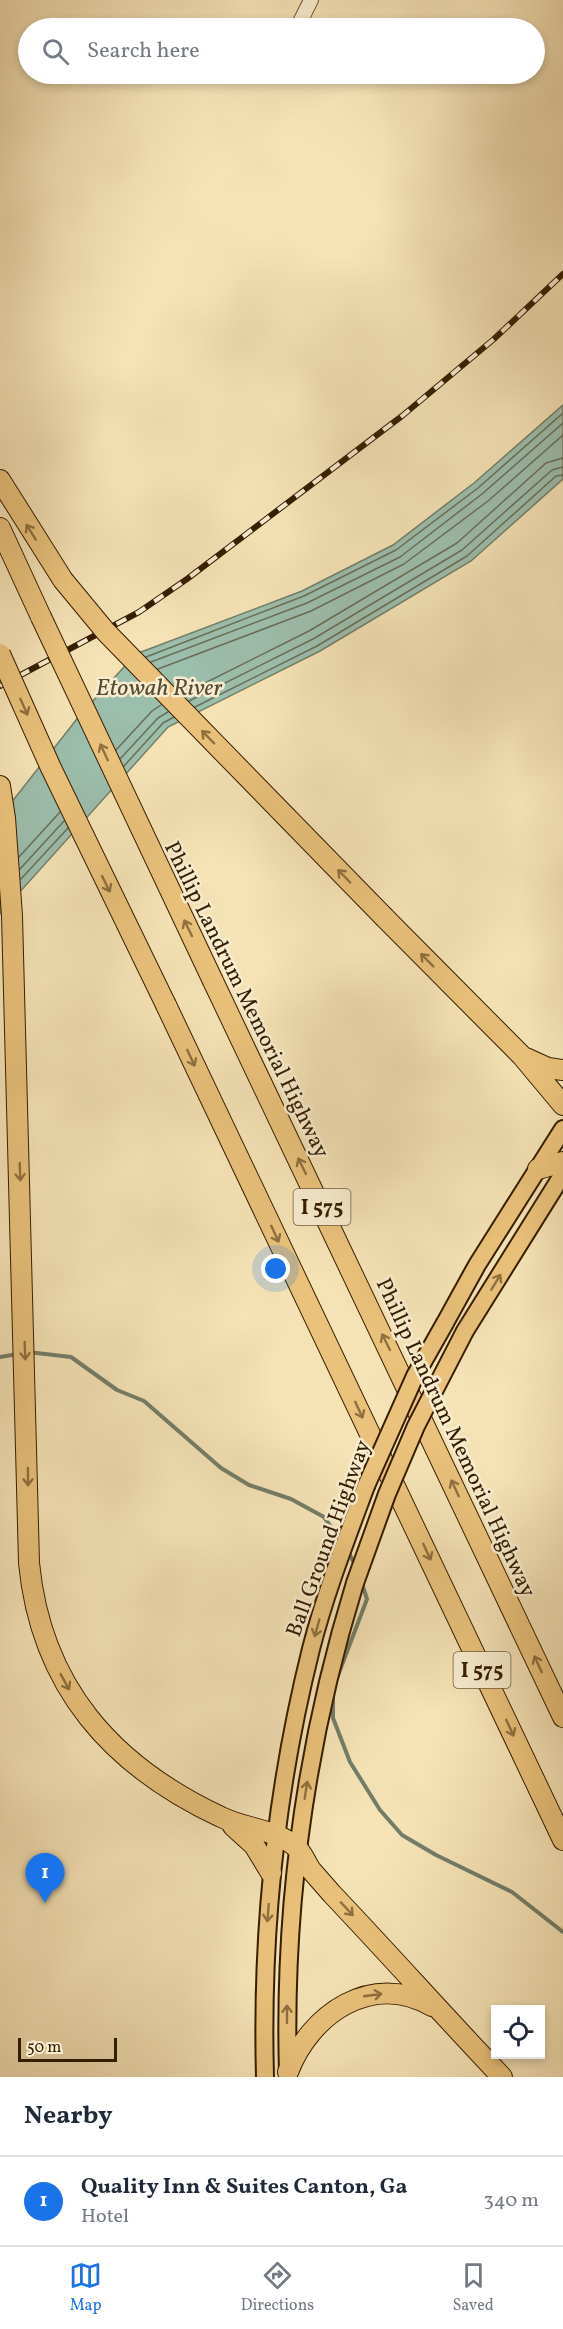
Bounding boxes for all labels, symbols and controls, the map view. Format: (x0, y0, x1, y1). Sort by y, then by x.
search box (18, 18, 545, 84)
icon: search (39, 35, 72, 68)
text: Search here (87, 36, 200, 67)
one-way arrow (24, 524, 36, 541)
water label: Etowah River (96, 672, 223, 706)
one-way arrow (19, 698, 30, 716)
one-way arrow (201, 729, 215, 744)
one-way arrow (97, 744, 109, 762)
street label: Phillip Landrum Memorial Highway (155, 836, 336, 1164)
one-way arrow (337, 869, 351, 884)
one-way arrow (101, 875, 113, 893)
one-way arrow (182, 920, 193, 938)
one-way arrow (419, 952, 434, 967)
one-way arrow (186, 1048, 198, 1066)
one-way arrow (296, 1158, 308, 1176)
one-way arrow (14, 1162, 26, 1182)
road number: I 575 (294, 1189, 350, 1225)
one-way arrow (270, 1224, 282, 1242)
your location (261, 1254, 290, 1283)
street label: Phillip Landrum Memorial Highway (367, 1273, 543, 1603)
one-way arrow (489, 1273, 502, 1290)
one-way arrow (380, 1333, 392, 1351)
one-way arrow (19, 1341, 30, 1361)
one-way arrow (354, 1400, 366, 1418)
street label: Ball Ground Highway (279, 1436, 379, 1642)
one-way arrow (22, 1466, 33, 1486)
one-way arrow (449, 1479, 461, 1497)
one-way arrow (421, 1543, 433, 1561)
one-way arrow (311, 1619, 322, 1638)
road number: I 575 (454, 1652, 510, 1688)
one-way arrow (531, 1656, 543, 1674)
one-way arrow (59, 1673, 71, 1690)
one-way arrow (505, 1719, 517, 1737)
one-way arrow (301, 1781, 312, 1801)
pin: 1 (26, 1854, 64, 1903)
one-way arrow (340, 1902, 354, 1917)
one-way arrow (262, 1903, 273, 1923)
one-way arrow (363, 1989, 382, 2000)
one-way arrow (281, 2004, 293, 2024)
map controls (491, 2005, 545, 2059)
button: locate (491, 2005, 545, 2059)
scale bar (18, 2035, 117, 2062)
text: 50 m (27, 2037, 61, 2059)
text: Nearby (24, 2098, 113, 2134)
text: Quality Inn & Suites Canton, Ga (81, 2172, 408, 2203)
text: 1 (39, 2187, 48, 2215)
text: 340 m (483, 2187, 539, 2215)
text: Hotel (81, 2203, 129, 2231)
tab: Map (69, 2259, 102, 2317)
tab: Directions (241, 2259, 314, 2317)
tab: Saved (453, 2259, 494, 2317)

